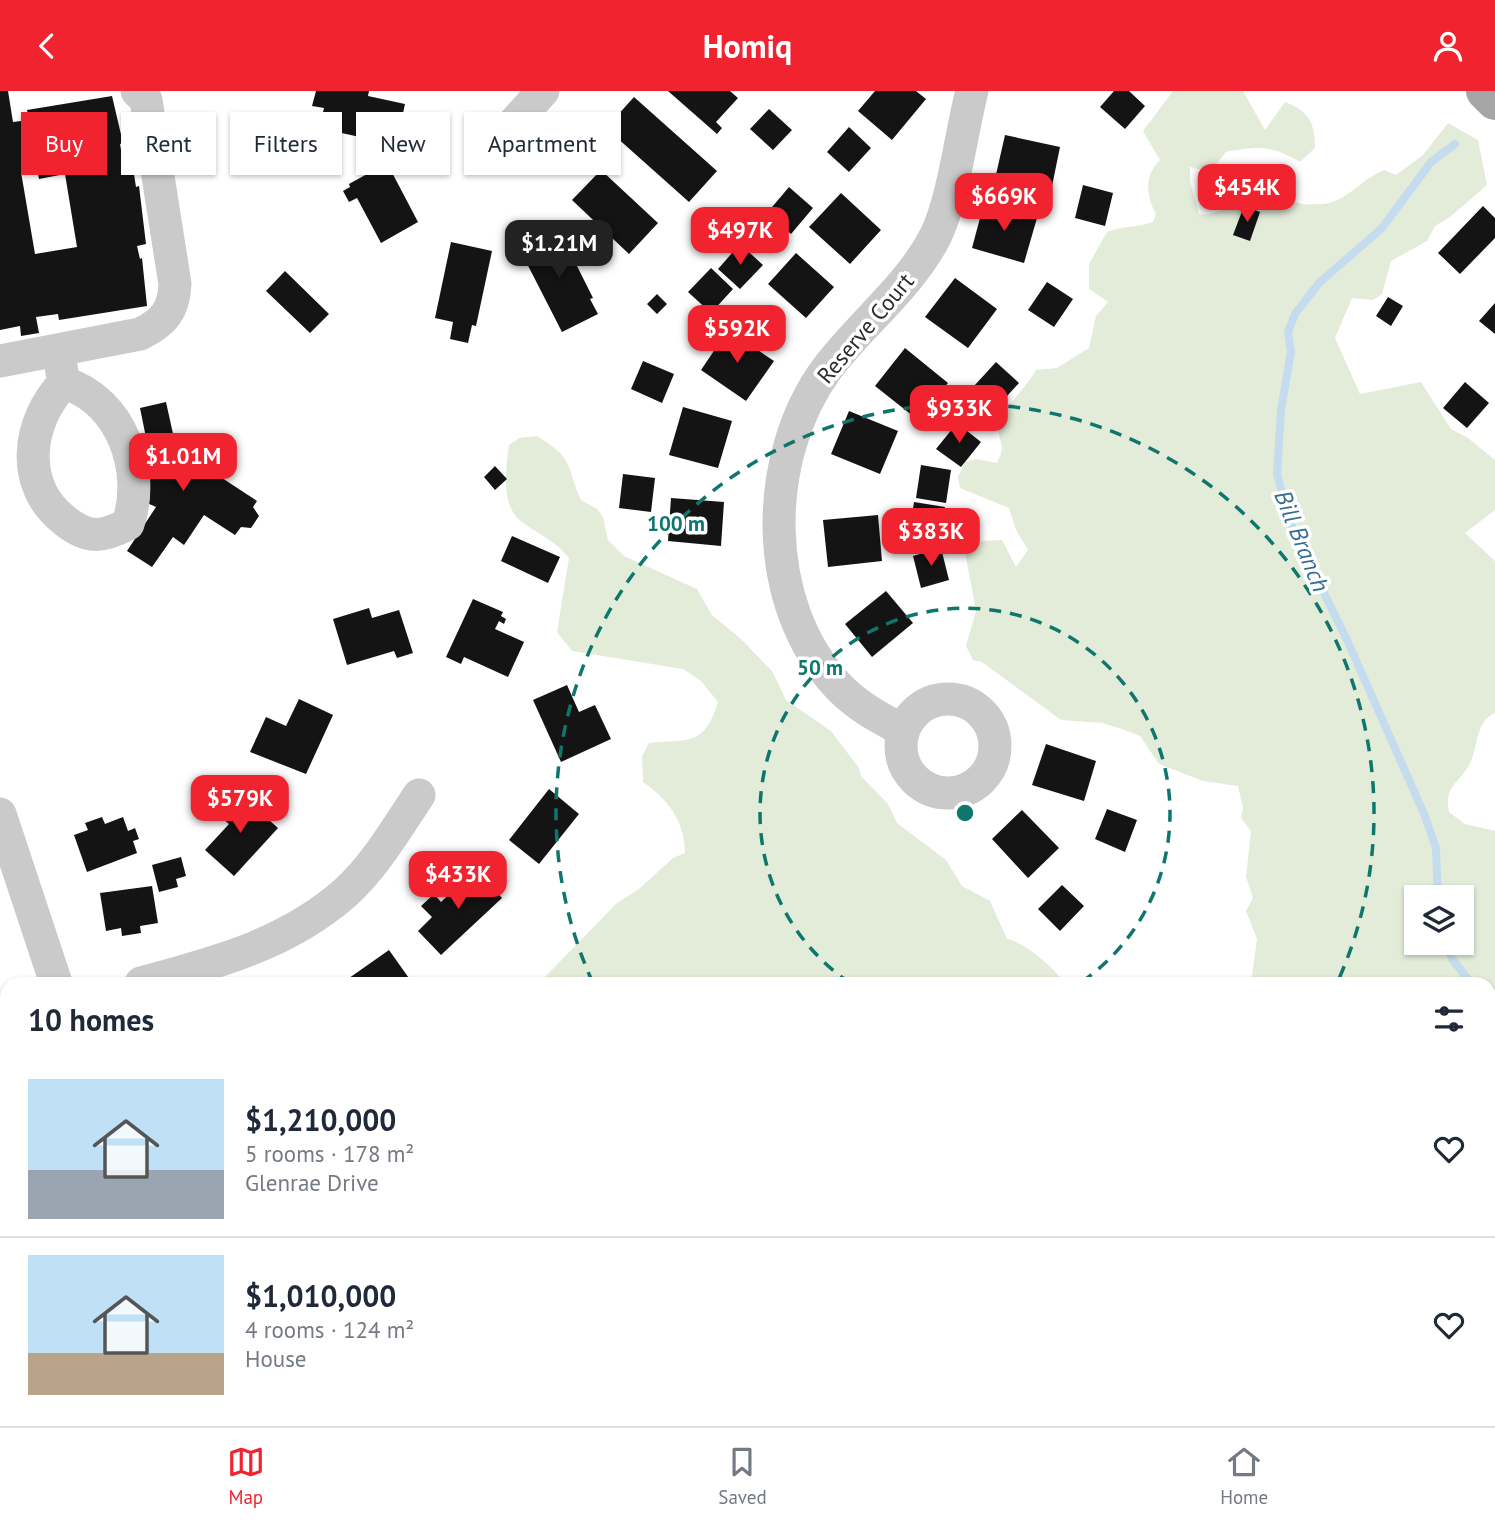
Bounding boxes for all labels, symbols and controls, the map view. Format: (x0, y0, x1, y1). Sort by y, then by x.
text: Homiq (703, 25, 792, 67)
icon: back (28, 27, 66, 65)
icon: person (1429, 27, 1467, 65)
chip: Buy (21, 112, 107, 175)
chip: Rent (121, 112, 216, 175)
chip: Filters (230, 112, 342, 175)
chip: New (356, 112, 450, 175)
chip: Apartment (464, 112, 621, 175)
pin: $454K (1198, 165, 1296, 224)
text: $454K (1214, 172, 1280, 201)
pin: $669K (955, 173, 1053, 233)
text: $669K (971, 181, 1037, 210)
pin: $497K (691, 207, 789, 267)
text: $497K (707, 215, 773, 244)
pin: $1.21M (502, 221, 616, 280)
text: $1.21M (521, 228, 597, 257)
street label: Reserve Court (810, 267, 920, 389)
pin: $592K (688, 306, 786, 365)
text: $592K (704, 313, 770, 342)
pin: $933K (910, 385, 1008, 445)
text: $933K (926, 393, 992, 422)
pin: $1.01M (126, 433, 240, 493)
text: $1.01M (145, 441, 221, 470)
water label: Bill Branch (1268, 486, 1336, 596)
pin: $383K (882, 509, 980, 568)
text: 100 m (647, 510, 705, 537)
text: $383K (898, 516, 964, 545)
text: 50 m (797, 654, 843, 681)
pin: $579K (191, 775, 289, 835)
text: $579K (207, 783, 273, 812)
centre of rings (953, 801, 977, 825)
pin: $433K (409, 851, 507, 911)
text: $433K (425, 859, 491, 888)
map controls (1404, 885, 1474, 955)
button: layers (1404, 885, 1474, 955)
text: 10 homes (28, 1000, 154, 1039)
icon: filters (1430, 1000, 1468, 1038)
text: $1,210,000 (245, 1100, 396, 1139)
icon: home (84, 1107, 168, 1191)
icon: heart (1430, 1130, 1468, 1168)
text: 5 rooms · 178 m² (245, 1139, 414, 1168)
text: Glenrae Drive (245, 1168, 379, 1197)
text: $1,010,000 (245, 1276, 396, 1315)
icon: home (84, 1283, 168, 1367)
icon: heart (1430, 1306, 1468, 1344)
text: 4 rooms · 124 m² (245, 1315, 414, 1344)
text: House (245, 1344, 307, 1373)
tab: Map (227, 1443, 265, 1509)
tab: Saved (718, 1443, 767, 1509)
tab: Home (1220, 1443, 1268, 1509)

